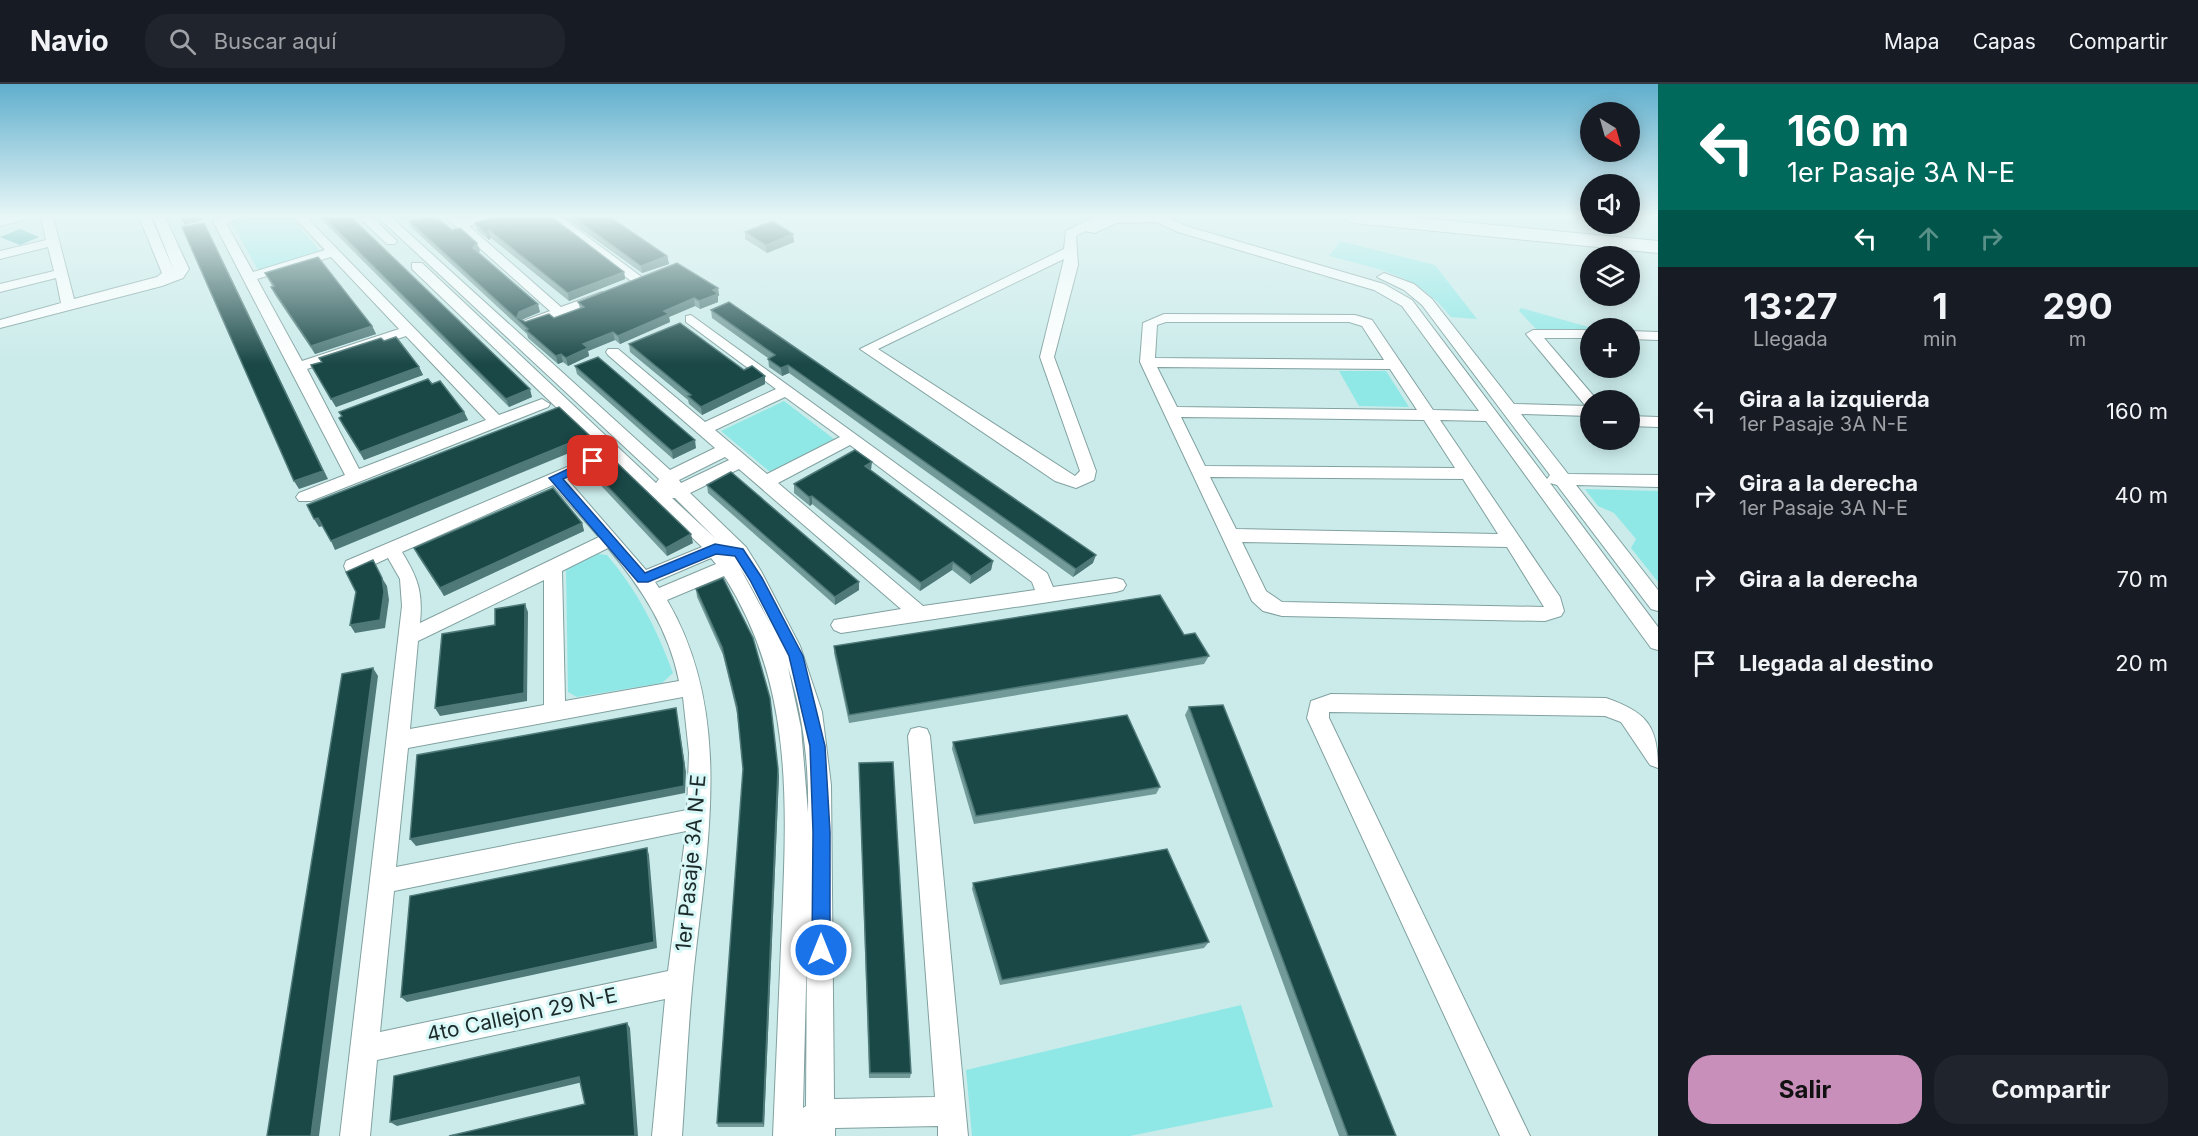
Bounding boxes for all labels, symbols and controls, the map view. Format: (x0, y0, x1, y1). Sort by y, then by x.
search box (145, 14, 565, 68)
text: Navio (30, 24, 109, 58)
icon: search (166, 25, 199, 58)
text: Buscar aquí (214, 28, 336, 54)
text: Mapa (1884, 29, 1940, 54)
text: Capas (1973, 29, 2036, 54)
text: Compartir (2069, 29, 2168, 54)
north arrow (1580, 102, 1640, 162)
map controls (1580, 102, 1640, 450)
text: 160 m (1787, 105, 1909, 156)
icon: left (1688, 108, 1766, 186)
text: 1er Pasaje 3A N-E (1787, 156, 2015, 189)
button: sound (1580, 174, 1640, 234)
icon: left (1849, 222, 1882, 255)
icon: ahead (1912, 222, 1945, 255)
icon: right (1975, 222, 2008, 255)
button: layers (1580, 246, 1640, 306)
text: 13:27 (1743, 284, 1838, 328)
text: 1 (1932, 284, 1948, 328)
text: 290 (2042, 284, 2113, 328)
button: + (1580, 318, 1640, 378)
text: Llegada (1753, 327, 1828, 351)
text: min (1923, 327, 1957, 351)
text: m (2069, 327, 2086, 351)
text: Gira a la izquierda (1739, 386, 1930, 412)
button: − (1580, 390, 1640, 450)
icon: left (1688, 395, 1721, 428)
text: 160 m (2106, 398, 2168, 424)
text: 1er Pasaje 3A N-E (1739, 412, 1908, 436)
pin (567, 435, 618, 486)
icon: arrive (576, 444, 609, 477)
text: Gira a la derecha (1739, 470, 1918, 496)
icon: right (1688, 479, 1721, 512)
text: 40 m (2114, 482, 2168, 508)
text: 1er Pasaje 3A N-E (1739, 496, 1908, 520)
icon: right (1688, 563, 1721, 596)
text: Gira a la derecha (1739, 566, 1918, 592)
text: 70 m (2117, 566, 2168, 592)
icon: arrive (1688, 647, 1721, 680)
text: Llegada al destino (1739, 650, 1933, 676)
text: 20 m (2115, 650, 2168, 676)
street label: 1er Pasaje 3A N-E (670, 774, 711, 952)
position arrow (789, 918, 853, 982)
street label: 4to Callejon 29 N-E (424, 982, 619, 1047)
button: Salir (1688, 1055, 1922, 1124)
button: Compartir (1934, 1055, 2168, 1124)

